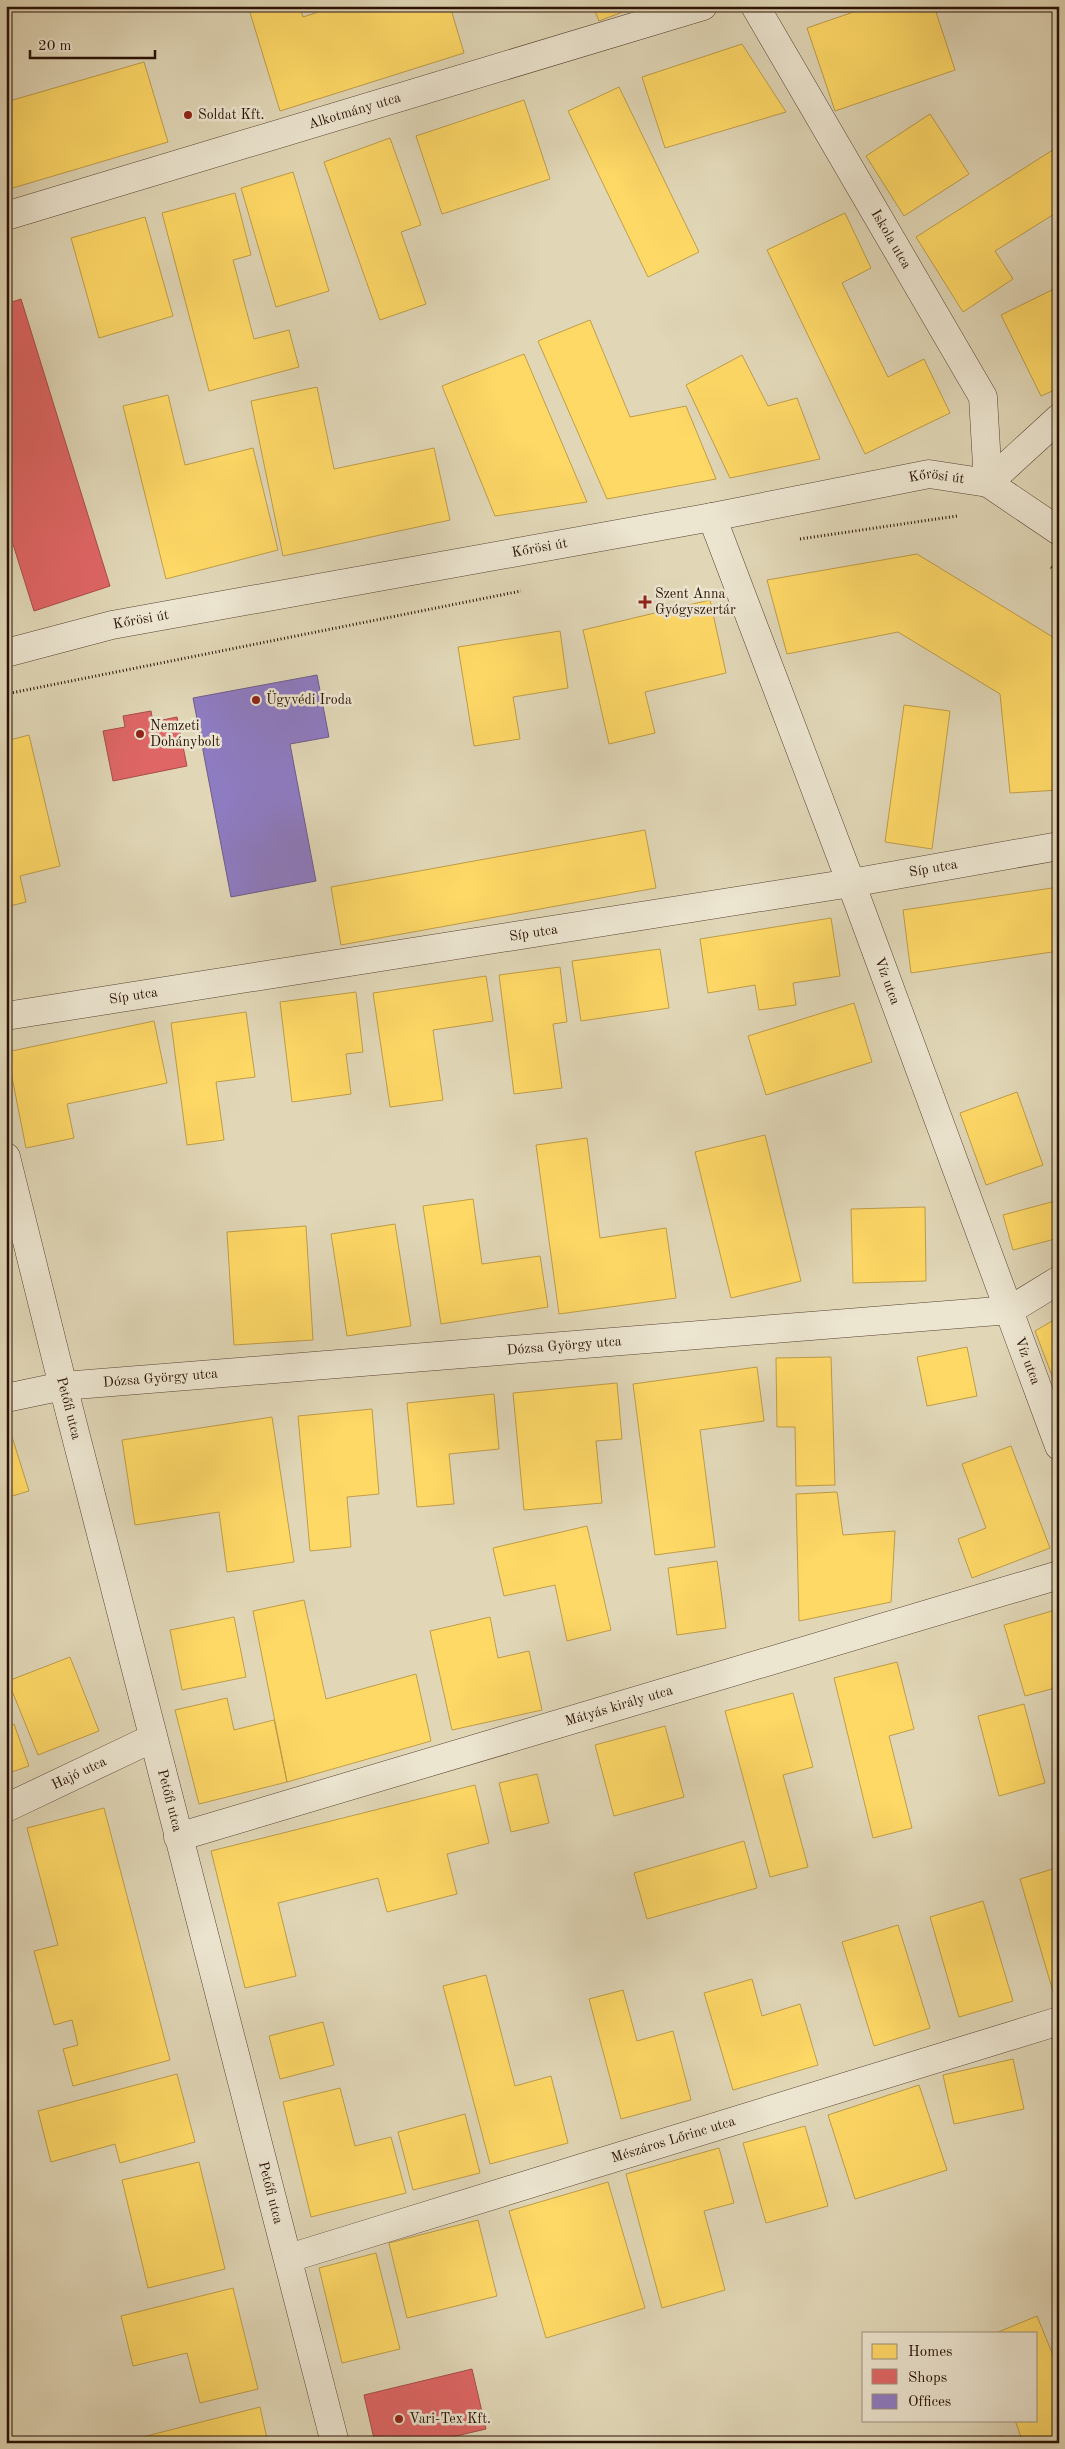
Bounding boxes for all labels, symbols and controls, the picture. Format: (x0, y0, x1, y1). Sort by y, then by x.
scale bar (30, 28, 155, 60)
text: 20 m (38, 39, 72, 54)
street label: Alkotmány utca (307, 90, 403, 132)
place label: Soldat Kft. (198, 108, 264, 122)
marker: Soldat Kft. (182, 109, 194, 121)
street label: Iskola utca (868, 207, 914, 271)
street label: Kőrösi út (907, 467, 965, 486)
street label: Kőrösi út (510, 536, 569, 560)
place label: Szent Anna Gyógyszertár (655, 587, 736, 617)
marker: Szent Anna Gyógyszertár (639, 596, 651, 608)
street label: Kőrösi út (112, 608, 170, 632)
place label: Ügyvédi Iroda (266, 690, 352, 707)
marker: Ügyvédi Iroda (250, 694, 262, 706)
place label: Nemzeti Dohánybolt (150, 719, 220, 749)
marker: Nemzeti Dohánybolt (134, 728, 146, 740)
street label: Síp utca (908, 857, 959, 880)
street label: Síp utca (508, 922, 559, 944)
street label: Víz utca (872, 955, 902, 1007)
street label: Síp utca (108, 985, 159, 1007)
street label: Dózsa György utca (506, 1334, 622, 1357)
street label: Víz utca (1012, 1335, 1043, 1387)
street label: Dózsa György utca (102, 1367, 219, 1390)
street label: Petőfi utca (54, 1376, 83, 1441)
street label: Mátyás király utca (563, 1683, 675, 1729)
street label: Hajó utca (50, 1754, 109, 1792)
street label: Petőfi utca (155, 1768, 184, 1833)
street label: Mészáros Lőrinc utca (610, 2114, 737, 2165)
street label: Petőfi utca (256, 2160, 285, 2225)
legend (862, 2332, 1038, 2422)
text: Homes (908, 2345, 953, 2360)
text: Shops (908, 2371, 947, 2386)
text: Offices (908, 2395, 951, 2410)
place label: Vari-Tex Kft. (409, 2412, 491, 2426)
marker: Vari-Tex Kft. (393, 2413, 405, 2425)

